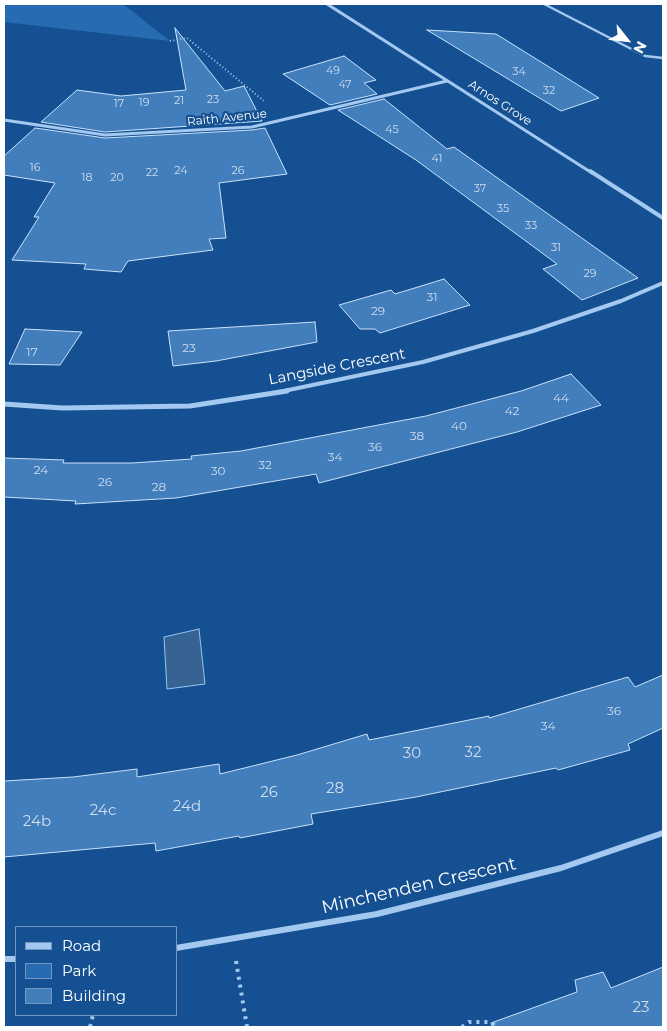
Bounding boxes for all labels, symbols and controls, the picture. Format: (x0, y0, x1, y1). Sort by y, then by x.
north arrow (602, 15, 652, 65)
text: N (630, 38, 651, 57)
house number: 49 (326, 64, 340, 78)
house number: 34 (512, 65, 526, 79)
street label: Arnos Grove (466, 77, 534, 129)
house number: 47 (338, 78, 352, 92)
house number: 32 (543, 84, 555, 98)
house number: 23 (207, 93, 219, 107)
house number: 21 (174, 94, 184, 108)
house number: 19 (139, 96, 149, 110)
house number: 17 (114, 97, 124, 111)
street label: Raith Avenue (186, 107, 268, 129)
house number: 45 (385, 123, 399, 137)
house number: 41 (432, 152, 442, 166)
house number: 16 (30, 161, 40, 175)
house number: 24 (174, 164, 188, 178)
house number: 26 (232, 164, 244, 178)
house number: 22 (146, 166, 158, 180)
house number: 18 (82, 171, 92, 185)
house number: 20 (110, 171, 124, 185)
house number: 37 (474, 182, 486, 196)
house number: 35 (497, 202, 509, 216)
house number: 33 (525, 219, 537, 233)
house number: 31 (551, 241, 561, 255)
house number: 29 (584, 267, 596, 281)
house number: 31 (426, 290, 438, 304)
house number: 29 (371, 304, 385, 318)
house number: 23 (182, 341, 196, 355)
house number: 17 (26, 345, 38, 359)
street label: Langside Crescent (267, 345, 407, 389)
house number: 44 (553, 391, 569, 405)
house number: 42 (505, 404, 519, 418)
house number: 40 (451, 419, 467, 433)
house number: 38 (410, 429, 424, 443)
house number: 36 (368, 440, 382, 454)
house number: 34 (328, 450, 342, 464)
house number: 32 (258, 458, 272, 472)
house number: 24 (34, 463, 48, 477)
house number: 30 (211, 464, 225, 478)
house number: 26 (98, 475, 112, 489)
house number: 28 (152, 480, 166, 494)
house number: 36 (607, 704, 621, 718)
house number: 34 (541, 719, 555, 733)
house number: 32 (465, 744, 481, 762)
house number: 30 (403, 745, 421, 763)
house number: 28 (326, 780, 344, 798)
house number: 26 (260, 784, 278, 802)
house number: 24d (173, 798, 201, 816)
house number: 24c (90, 802, 116, 820)
house number: 24b (23, 813, 51, 831)
street label: Minchenden Crescent (320, 853, 518, 919)
legend (15, 926, 178, 1016)
text: Road (62, 936, 101, 955)
text: Park (62, 961, 96, 980)
text: Building (62, 986, 126, 1005)
house number: 23 (633, 999, 649, 1017)

